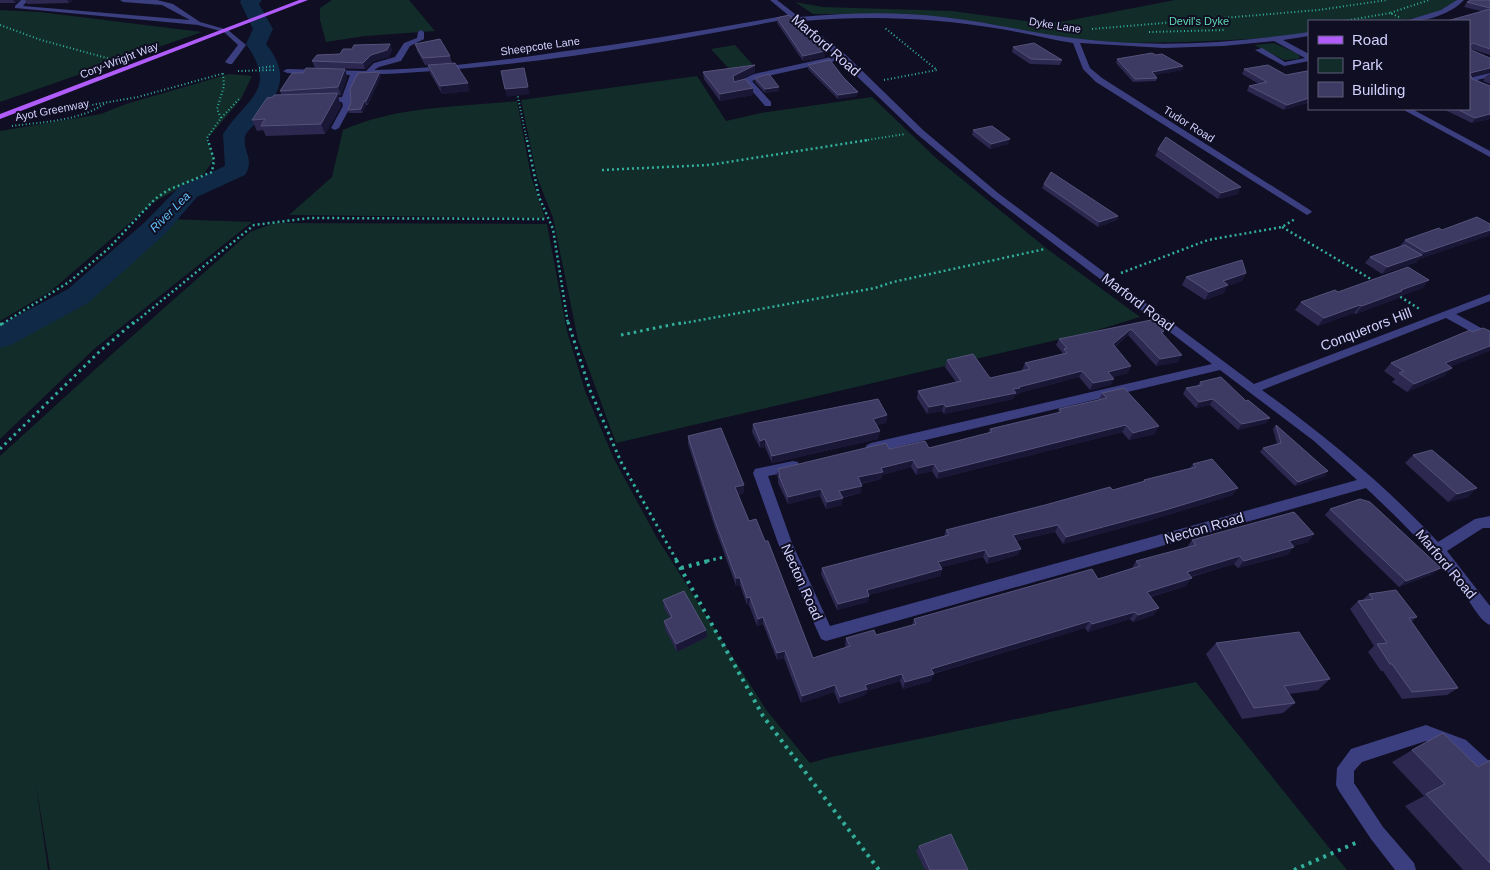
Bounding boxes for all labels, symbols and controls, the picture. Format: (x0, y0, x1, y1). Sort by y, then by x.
street label: Marford Road (788, 11, 864, 79)
street label: Dyke Lane (1028, 15, 1082, 35)
park label: Devil's Dyke (1169, 15, 1229, 27)
legend (1308, 20, 1470, 110)
text: Road (1352, 31, 1388, 48)
street label: Sheepcote Lane (499, 34, 581, 58)
street label: Cory-Wright Way (78, 39, 160, 80)
text: Park (1352, 56, 1383, 73)
text: Building (1352, 81, 1405, 98)
street label: Ayot Greenway (14, 97, 90, 123)
street label: Tudor Road (1161, 104, 1217, 144)
water label: River Lea (147, 189, 193, 235)
street label: Marford Road (1099, 270, 1177, 334)
street label: Conquerors Hill (1318, 304, 1414, 354)
street label: Necton Road (1163, 509, 1245, 547)
street label: Marford Road (1412, 526, 1480, 602)
street label: Necton Road (778, 541, 826, 623)

